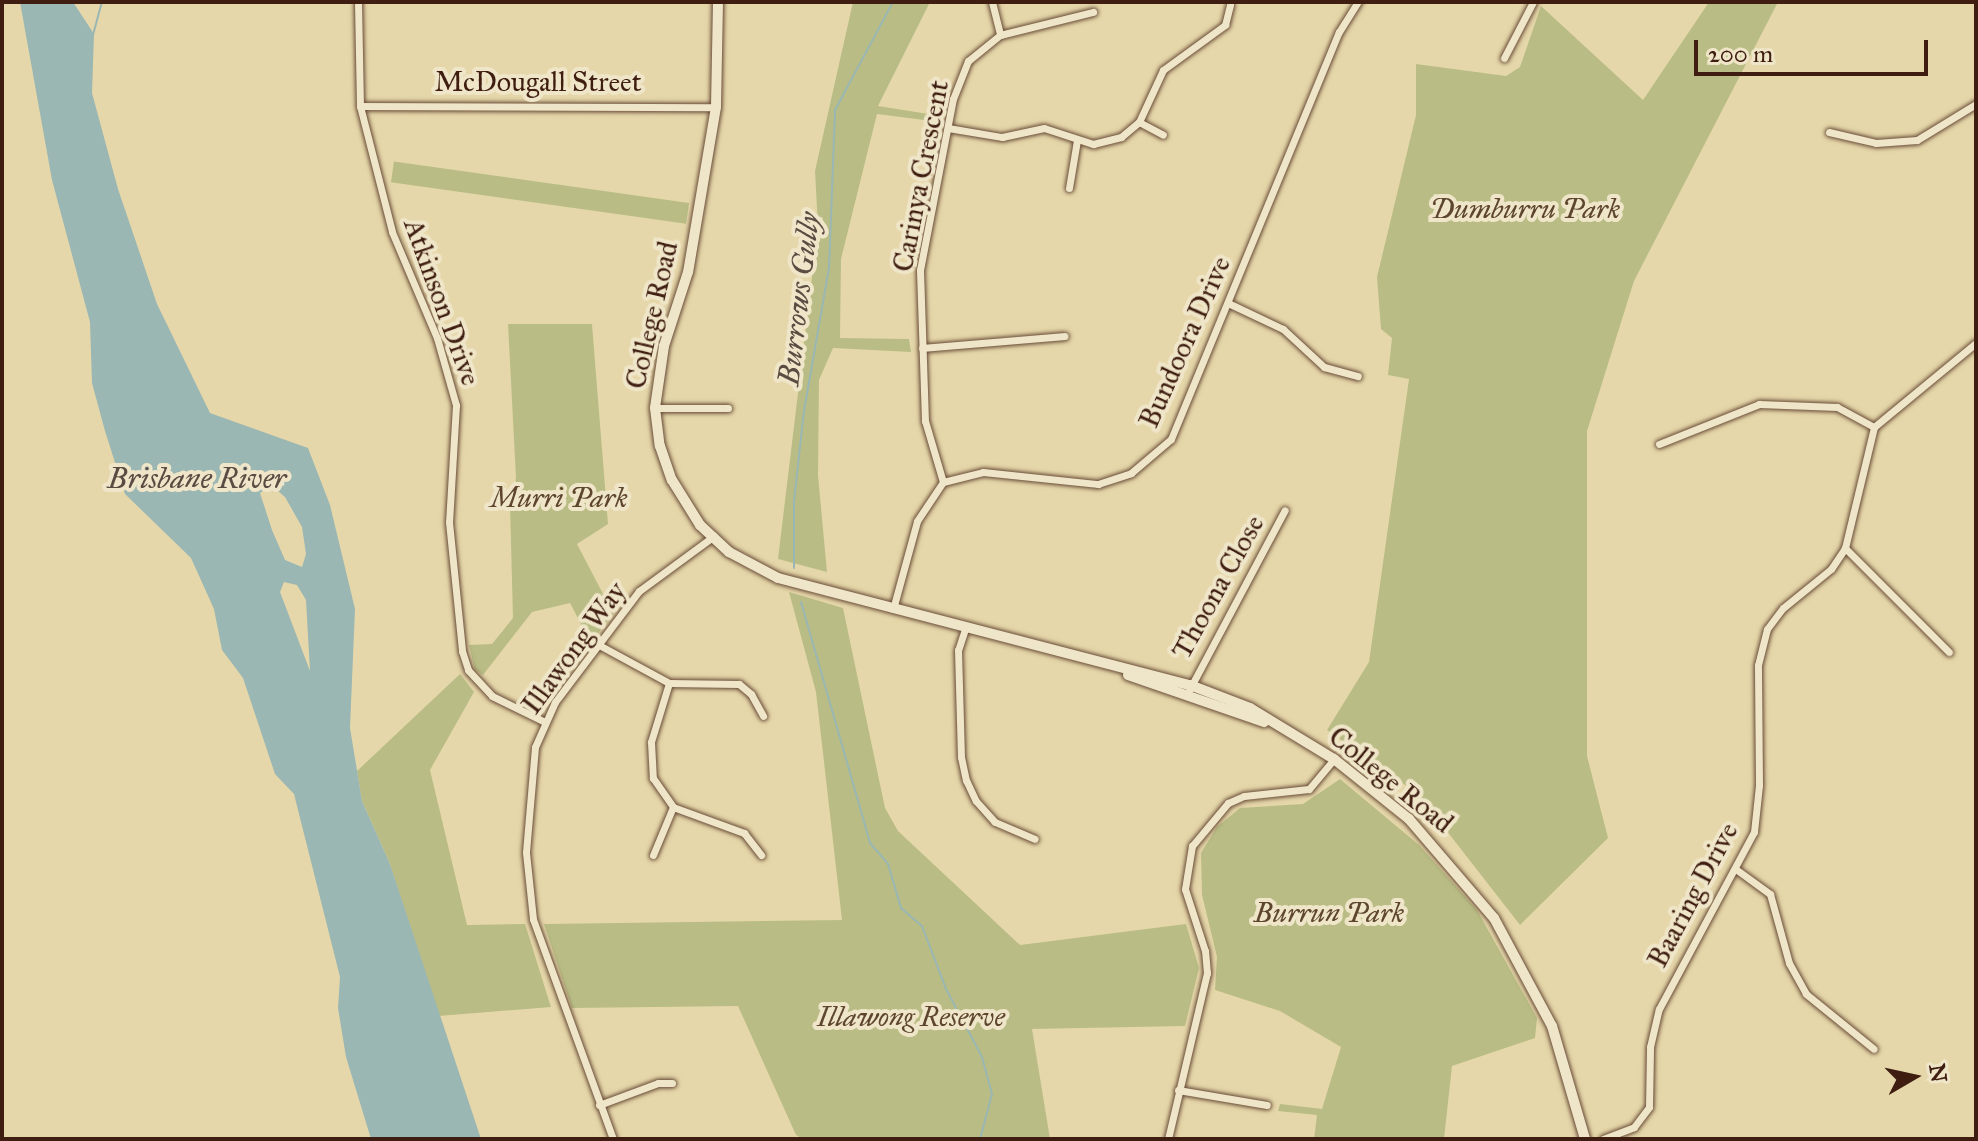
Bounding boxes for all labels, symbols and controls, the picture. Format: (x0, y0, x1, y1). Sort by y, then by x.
scale bar (1698, 24, 1932, 74)
text: 200 m (1708, 39, 1773, 69)
street label: McDougall Street (434, 65, 642, 99)
street label: Carinya Crescent (886, 77, 956, 275)
park label: Dumburru Park (1430, 192, 1620, 226)
water label: Burrows Gully (771, 210, 827, 388)
street label: Atkinson Drive (396, 214, 488, 390)
street label: College Road (619, 238, 685, 392)
street label: Bundoora Drive (1132, 251, 1238, 433)
water label: Brisbane River (108, 460, 286, 496)
park label: Murri Park (490, 481, 628, 515)
street label: Thoona Close (1165, 509, 1271, 665)
street label: Illawong Way (515, 575, 633, 721)
street label: College Road (1322, 720, 1460, 840)
street label: Baaring Drive (1641, 817, 1745, 973)
park label: Burrun Park (1254, 896, 1404, 930)
park label: Illawong Reserve (817, 1000, 1005, 1034)
north arrow (1874, 1037, 1954, 1117)
text: N (1923, 1062, 1953, 1084)

